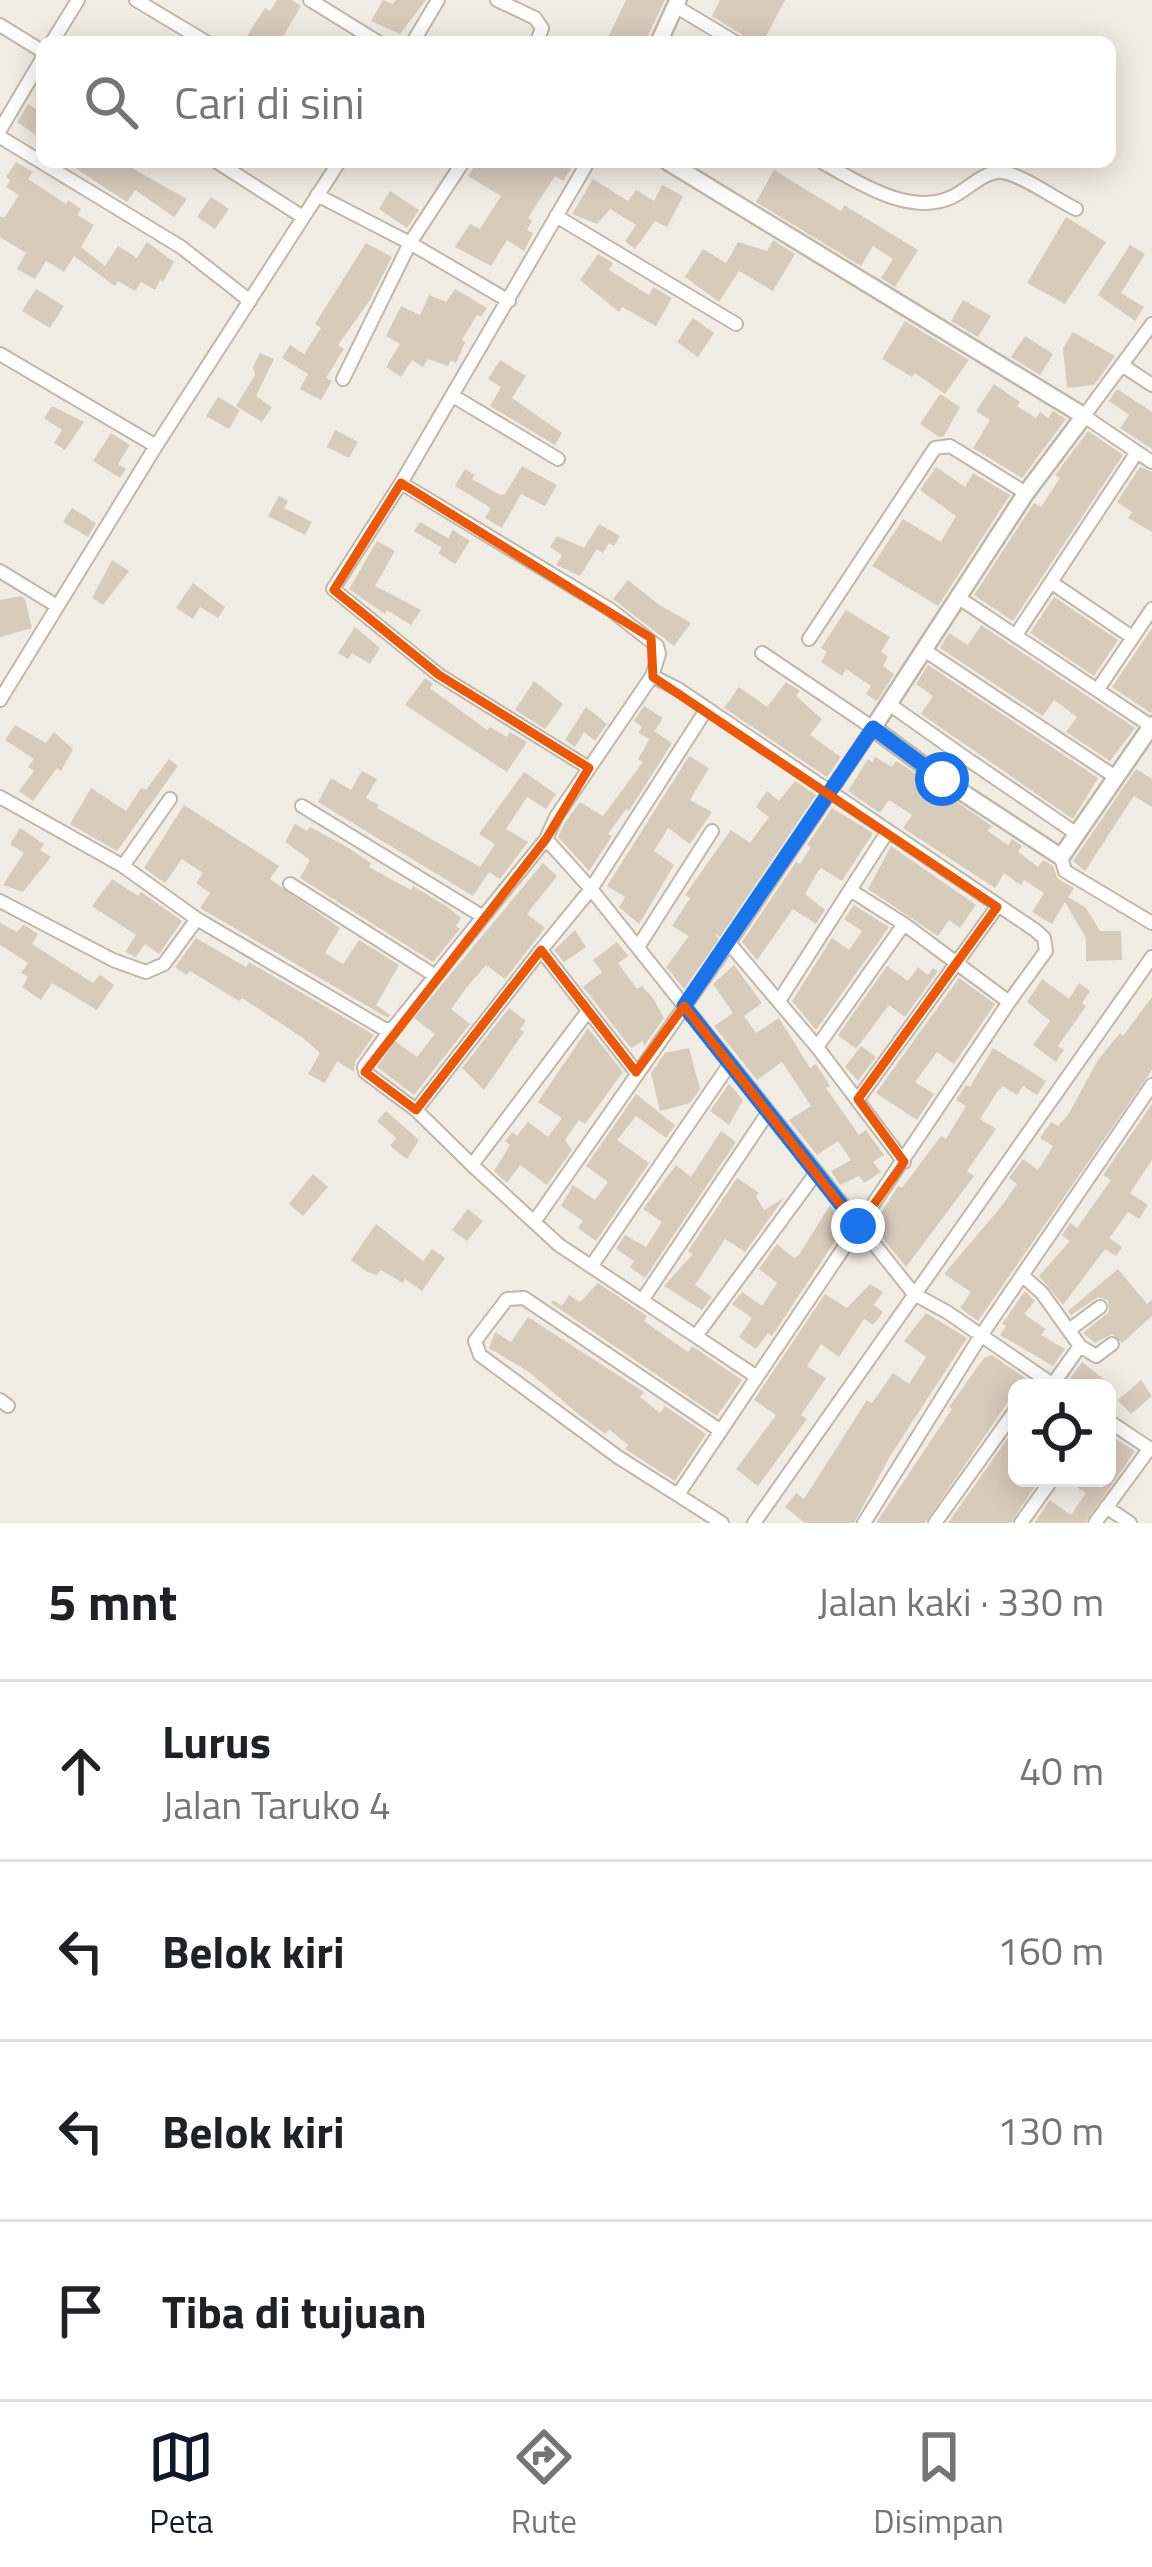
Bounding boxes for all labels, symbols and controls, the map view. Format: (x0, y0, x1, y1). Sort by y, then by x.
search box (36, 36, 1116, 168)
text: Cari di sini (174, 68, 365, 136)
icon: search (78, 69, 144, 135)
route start (915, 752, 969, 806)
route end (831, 1199, 885, 1253)
map controls (1008, 1379, 1116, 1487)
button: locate (1008, 1379, 1116, 1487)
text: 5 mnt (48, 1562, 177, 1640)
text: Jalan kaki · 330 m (817, 1572, 1104, 1631)
text: Lurus (162, 1707, 271, 1775)
icon: ahead (48, 1738, 114, 1804)
text: 40 m (1019, 1741, 1104, 1800)
text: Jalan Taruko 4 (162, 1775, 391, 1834)
text: Belok kiri (162, 1917, 345, 1985)
icon: left (48, 1918, 114, 1984)
text: 160 m (997, 1921, 1104, 1980)
text: Belok kiri (162, 2097, 345, 2165)
icon: left (48, 2098, 114, 2164)
text: 130 m (997, 2101, 1104, 2160)
text: Tiba di tujuan (162, 2277, 427, 2345)
icon: arrive (48, 2278, 114, 2344)
tab: Peta (148, 2424, 214, 2546)
tab: Rute (511, 2424, 577, 2546)
tab: Disimpan (873, 2424, 1004, 2546)

